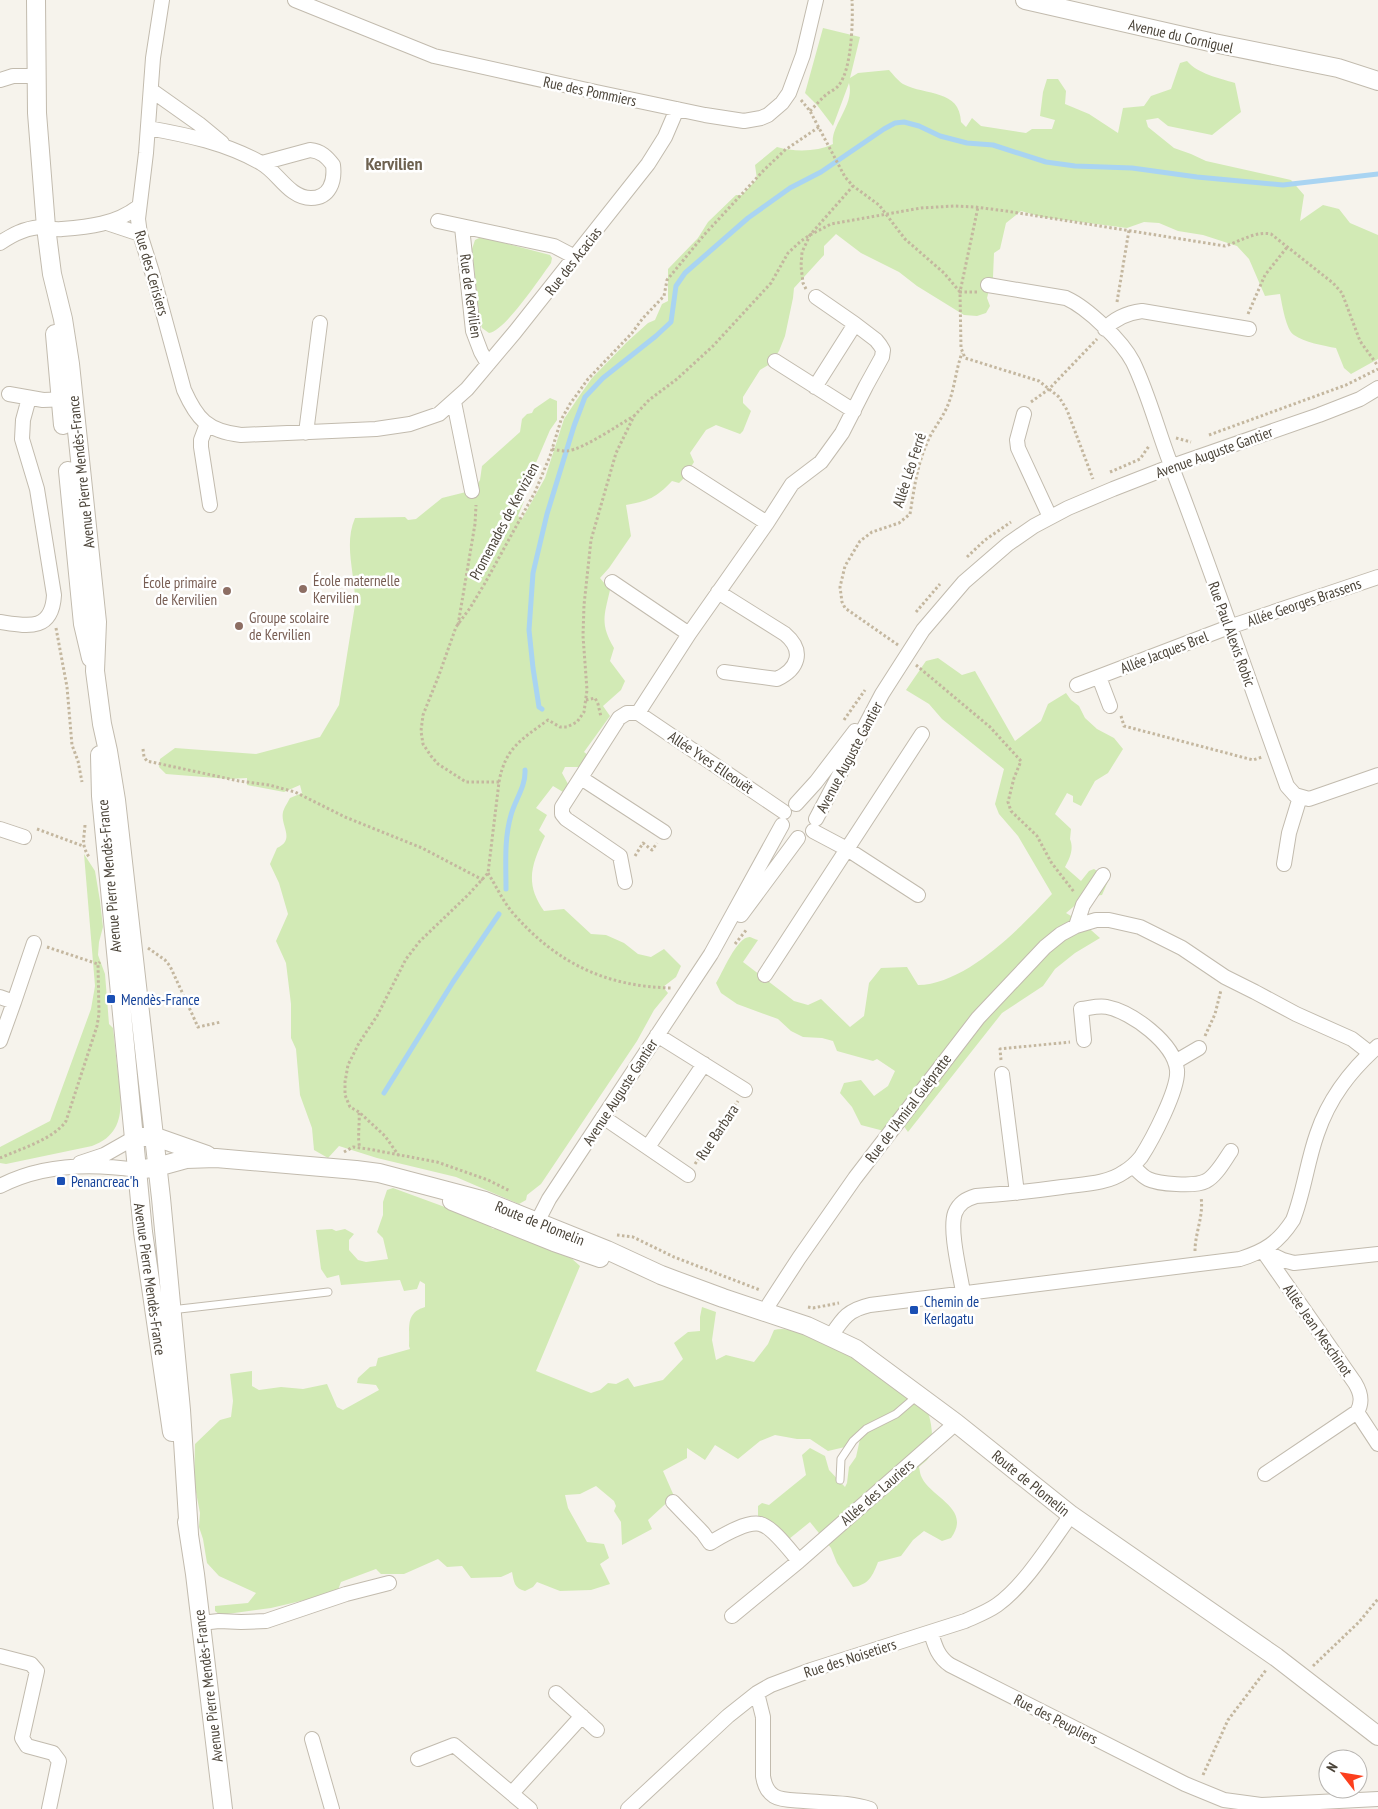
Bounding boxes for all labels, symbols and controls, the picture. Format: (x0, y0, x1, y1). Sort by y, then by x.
street label: Avenue du Corniguel (1127, 15, 1236, 57)
street label: Rue des Pommiers (542, 72, 638, 110)
district label: Kervilien (365, 152, 423, 175)
street label: Rue des Acacias (540, 223, 606, 299)
street label: Rue des Cerisiers (131, 228, 173, 318)
street label: Rue de Kervilien (456, 253, 486, 339)
street label: Avenue Pierre Mendès-France (64, 395, 98, 549)
street label: Avenue Auguste Gantier (1153, 422, 1276, 482)
street label: Allée Léo Ferré (888, 430, 930, 510)
street label: Promenades de Kervizien (465, 459, 543, 583)
place label: École maternelle Kervilien (313, 571, 400, 607)
place label: École primaire de Kervilien (143, 573, 217, 609)
street label: Allée Georges Brassens (1244, 574, 1364, 630)
street label: Rue Paul Alexis Robic (1204, 579, 1260, 690)
marker: École maternelle Kervilien (297, 583, 309, 595)
marker: École primaire de Kervilien (221, 585, 233, 597)
place label: Groupe scolaire de Kervilien (249, 608, 329, 644)
marker: Groupe scolaire de Kervilien (233, 620, 245, 632)
street label: Allée Jacques Brel (1117, 626, 1211, 677)
street label: Avenue Auguste Gantier (812, 697, 887, 816)
street label: Allée Yves Elleouët (665, 727, 757, 797)
street label: Avenue Pierre Mendès-France (93, 799, 125, 953)
place label: Mendès-France (121, 990, 200, 1009)
marker: Mendès-France (105, 993, 117, 1005)
street label: Avenue Auguste Gantier (578, 1034, 662, 1149)
street label: Rue de l'Amiral Guépratte (861, 1050, 955, 1166)
street label: Rue Barbara (692, 1101, 742, 1163)
place label: Penancreac'h (71, 1172, 139, 1191)
marker: Penancreac'h (55, 1175, 67, 1187)
street label: Route de Plomelin (492, 1196, 588, 1250)
street label: Avenue Pierre Mendès-France (130, 1202, 170, 1356)
street label: Allée Jean Meschinot (1279, 1280, 1357, 1380)
place label: Chemin de Kerlagatu (924, 1292, 979, 1328)
marker: Chemin de Kerlagatu (908, 1304, 920, 1316)
street label: Route de Plomelin (988, 1446, 1074, 1520)
street label: Allée des Lauriers (836, 1455, 918, 1529)
street label: Avenue Pierre Mendès-France (189, 1609, 227, 1763)
street label: Rue des Noisetiers (801, 1634, 899, 1682)
street label: Rue des Peupliers (1011, 1690, 1101, 1748)
north arrow (1318, 1749, 1368, 1799)
text: N (1322, 1759, 1342, 1775)

